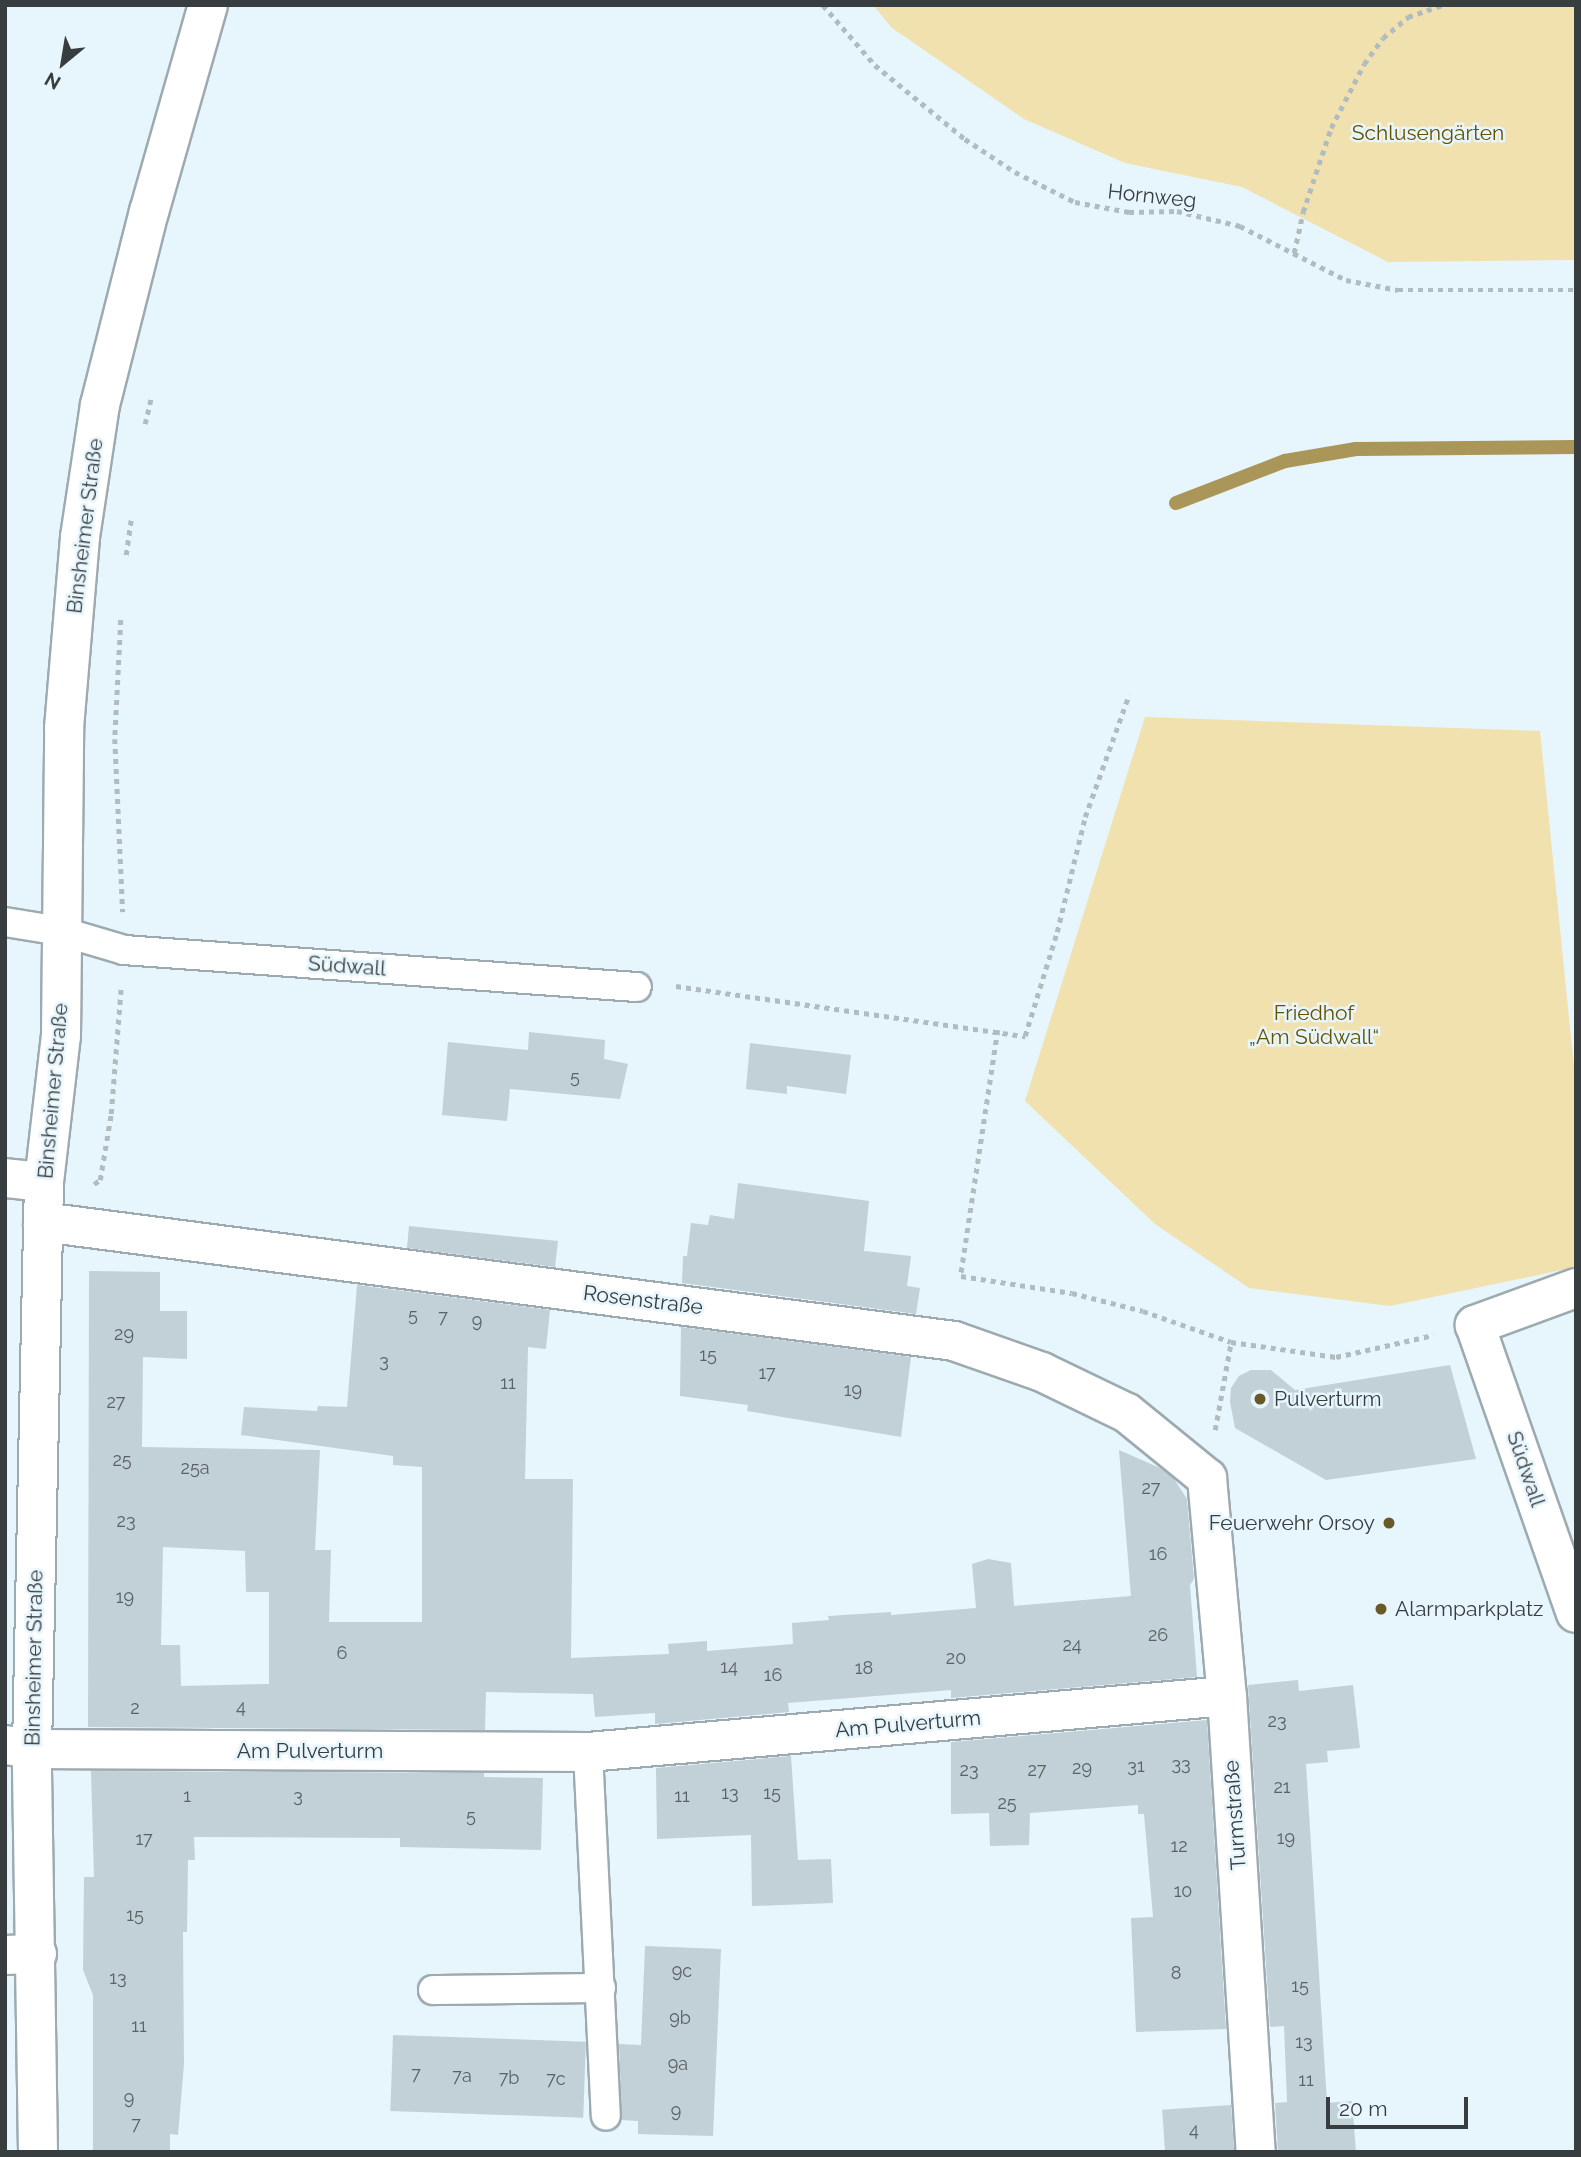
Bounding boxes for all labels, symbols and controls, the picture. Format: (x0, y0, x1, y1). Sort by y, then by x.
north arrow (28, 28, 98, 98)
text: N (41, 68, 64, 94)
park label: Schlusengärten (1352, 120, 1504, 146)
street label: Hornweg (1106, 179, 1198, 213)
street label: Binsheimer Straße (62, 437, 108, 615)
street label: Südwall (307, 951, 387, 981)
park label: Friedhof „Am Südwall“ (1249, 1000, 1379, 1050)
street label: Binsheimer Straße (33, 1002, 73, 1180)
house number: 5 (570, 1066, 580, 1088)
street label: Rosenstraße (582, 1280, 704, 1320)
house number: 5 (408, 1304, 418, 1326)
house number: 7 (438, 1306, 448, 1328)
house number: 9 (472, 1310, 482, 1332)
house number: 29 (114, 1323, 134, 1345)
house number: 15 (699, 1344, 717, 1366)
house number: 3 (379, 1350, 389, 1372)
house number: 17 (758, 1362, 776, 1384)
house number: 11 (500, 1372, 516, 1394)
house number: 19 (844, 1379, 862, 1401)
place label: Pulverturm (1274, 1386, 1382, 1412)
house number: 27 (106, 1391, 126, 1413)
marker: Pulverturm (1252, 1391, 1268, 1407)
street label: Südwall (1501, 1428, 1551, 1510)
house number: 25 (112, 1449, 132, 1471)
house number: 25a (181, 1457, 209, 1479)
house number: 27 (1141, 1477, 1161, 1499)
house number: 23 (117, 1510, 135, 1532)
place label: Feuerwehr Orsoy (1208, 1510, 1375, 1536)
marker: Feuerwehr Orsoy (1381, 1515, 1397, 1531)
house number: 16 (1149, 1543, 1167, 1565)
street label: Binsheimer Straße (20, 1569, 48, 1747)
house number: 19 (116, 1586, 134, 1608)
place label: Alarmparkplatz (1395, 1596, 1543, 1622)
marker: Alarmparkplatz (1373, 1601, 1389, 1617)
house number: 26 (1148, 1624, 1168, 1646)
house number: 24 (1062, 1634, 1082, 1656)
house number: 6 (337, 1642, 347, 1664)
house number: 20 (946, 1647, 966, 1669)
house number: 14 (720, 1656, 738, 1678)
house number: 18 (855, 1657, 873, 1679)
house number: 16 (764, 1664, 782, 1686)
house number: 4 (236, 1696, 246, 1718)
house number: 2 (130, 1697, 140, 1719)
street label: Am Pulverturm (834, 1705, 982, 1743)
house number: 23 (1268, 1710, 1286, 1732)
street label: Am Pulverturm (237, 1738, 383, 1764)
house number: 33 (1171, 1753, 1191, 1775)
house number: 31 (1127, 1755, 1145, 1777)
house number: 29 (1072, 1757, 1092, 1779)
house number: 23 (960, 1759, 978, 1781)
house number: 27 (1027, 1759, 1047, 1781)
street label: Turmstraße (1219, 1759, 1251, 1871)
house number: 21 (1273, 1776, 1291, 1798)
house number: 13 (721, 1782, 739, 1804)
house number: 15 (763, 1782, 781, 1804)
house number: 1 (183, 1785, 191, 1807)
house number: 3 (293, 1785, 303, 1807)
house number: 11 (674, 1785, 690, 1807)
house number: 25 (997, 1792, 1017, 1814)
house number: 5 (466, 1805, 476, 1827)
house number: 19 (1277, 1827, 1295, 1849)
house number: 17 (135, 1828, 153, 1850)
house number: 12 (1170, 1835, 1188, 1857)
house number: 10 (1174, 1880, 1192, 1902)
house number: 15 (126, 1904, 144, 1926)
house number: 9c (672, 1960, 692, 1982)
house number: 8 (1171, 1962, 1181, 1984)
house number: 13 (109, 1967, 127, 1989)
house number: 15 (1291, 1975, 1309, 1997)
house number: 9b (669, 2007, 691, 2029)
house number: 11 (131, 2015, 147, 2037)
house number: 13 (1295, 2031, 1313, 2053)
house number: 9a (668, 2053, 688, 2075)
house number: 7 (411, 2063, 421, 2085)
house number: 7a (452, 2065, 472, 2087)
house number: 7b (499, 2067, 519, 2089)
house number: 7c (546, 2068, 566, 2090)
house number: 11 (1298, 2069, 1314, 2091)
scale bar (1329, 2084, 1471, 2128)
house number: 9 (124, 2087, 134, 2109)
text: 20 m (1339, 2096, 1387, 2121)
house number: 9 (671, 2100, 681, 2122)
house number: 7 (131, 2113, 141, 2135)
house number: 4 (1189, 2119, 1199, 2141)

